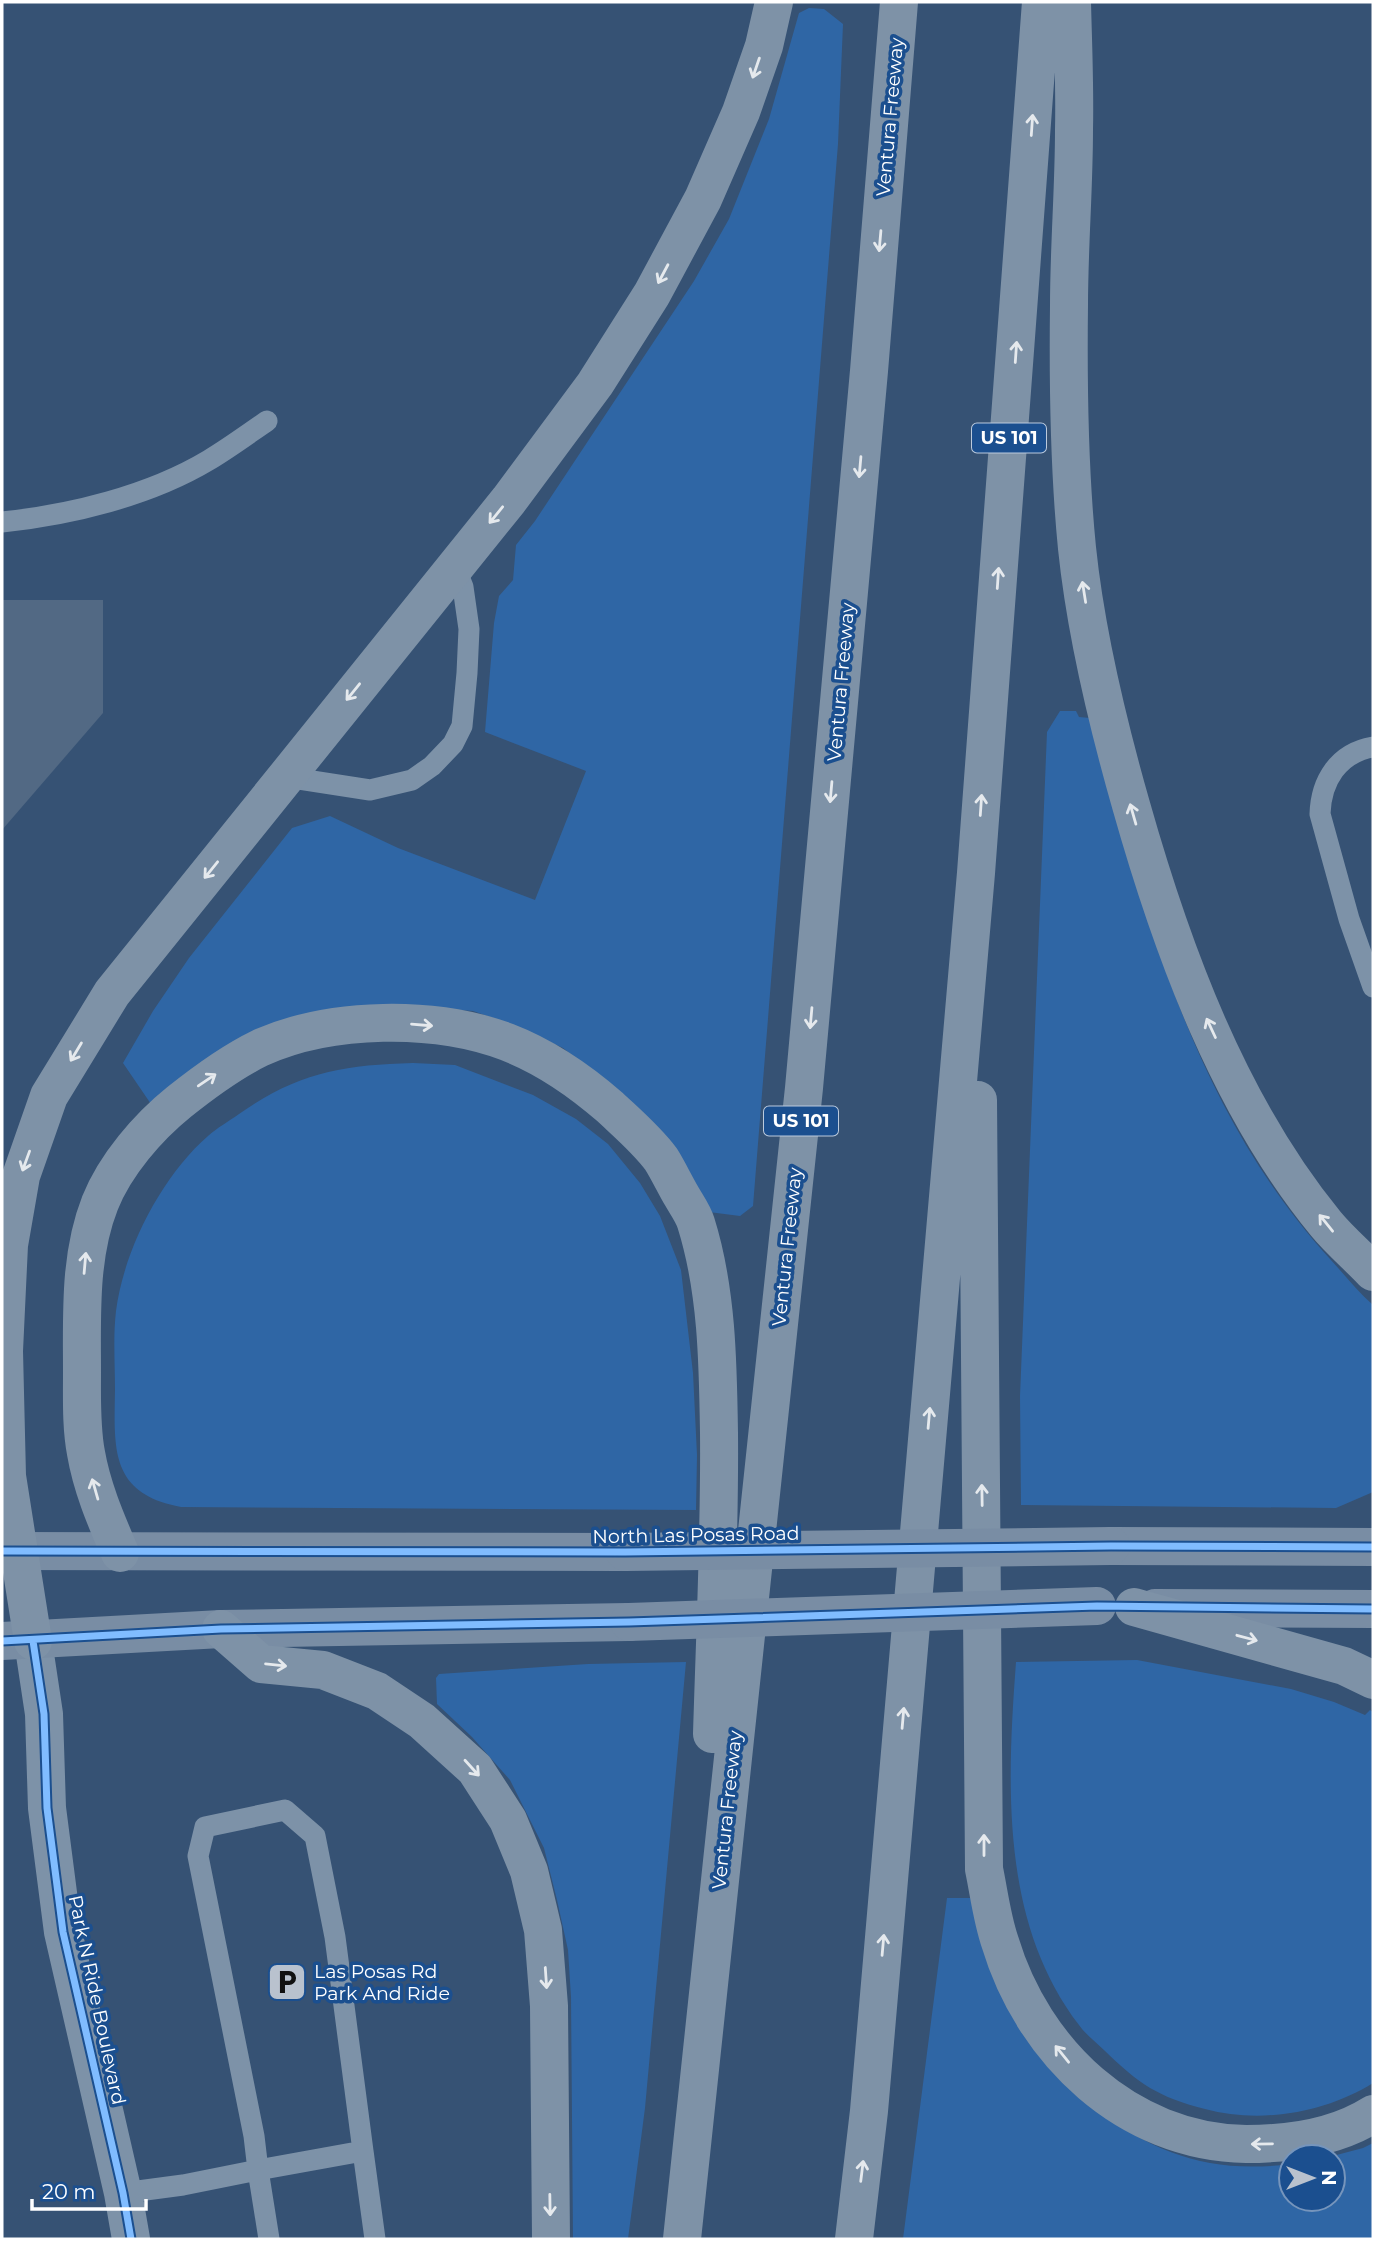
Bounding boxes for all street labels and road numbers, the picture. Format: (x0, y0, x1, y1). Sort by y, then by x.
street label: Ventura Freeway (872, 36, 908, 197)
road number: US 101 (972, 424, 1046, 452)
street label: Ventura Freeway (823, 601, 859, 762)
road number: US 101 (764, 1106, 838, 1136)
street label: Ventura Freeway (767, 1166, 807, 1328)
street label: North Las Posas Road (592, 1522, 800, 1548)
street label: Ventura Freeway (707, 1729, 747, 1891)
street label: Park N Ride Boulevard (64, 1893, 130, 2107)

